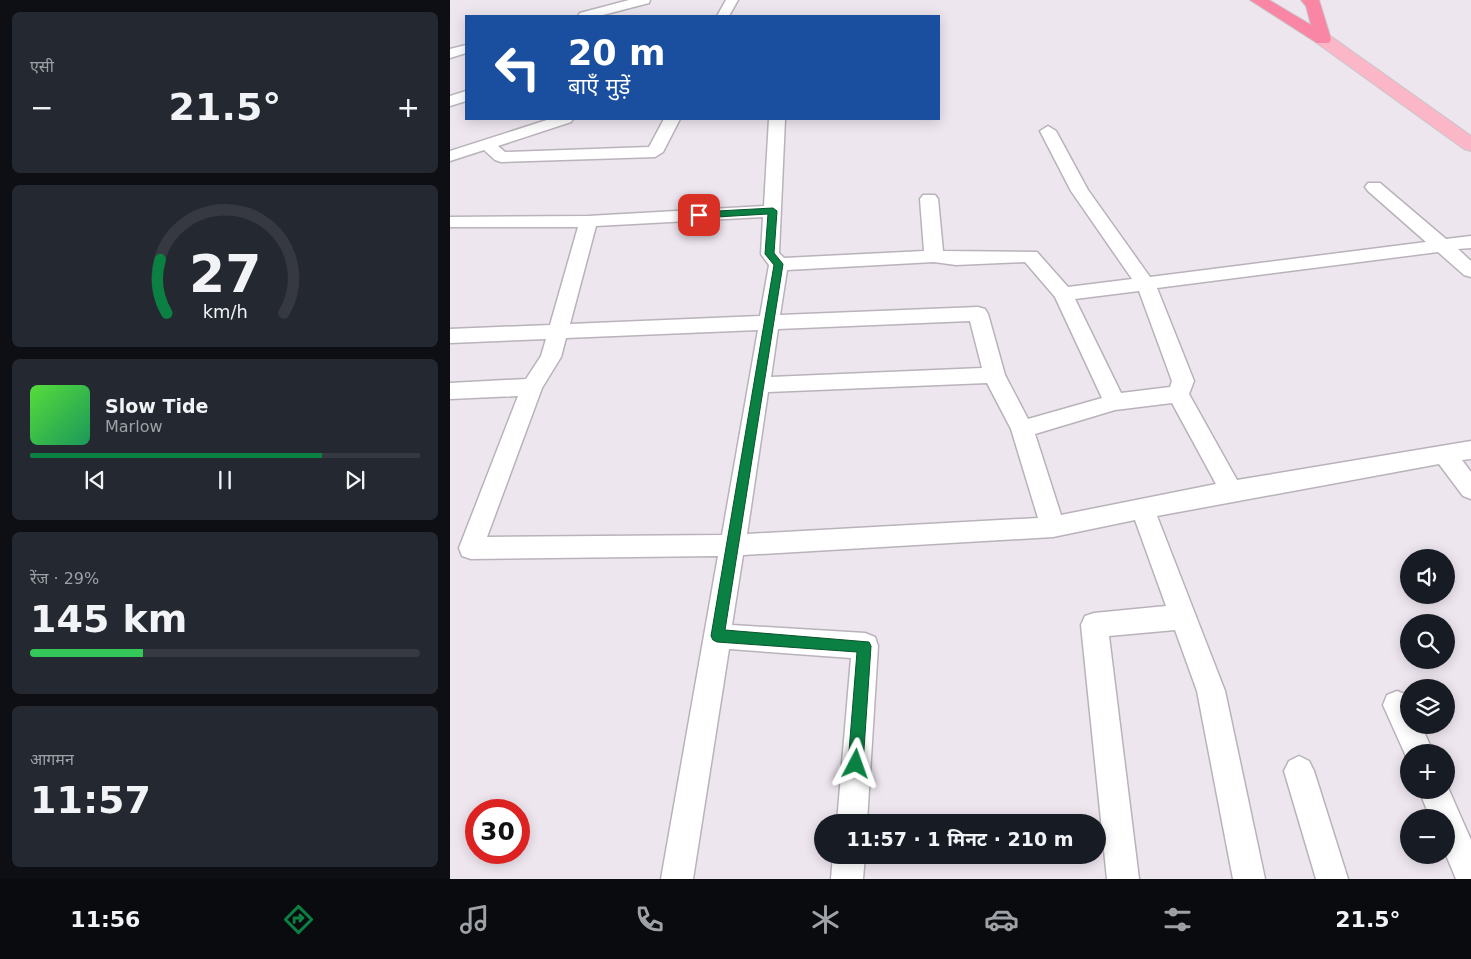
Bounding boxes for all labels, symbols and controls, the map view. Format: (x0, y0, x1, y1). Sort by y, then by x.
text: 20 m (568, 33, 665, 73)
icon: left (485, 35, 550, 100)
text: एसी (30, 57, 54, 76)
text: बाएँ मुड़ें (568, 74, 630, 99)
text: 21.5° (169, 85, 281, 129)
text: − (30, 91, 53, 124)
text: + (397, 91, 420, 124)
pin (678, 194, 720, 236)
icon: arrive (685, 201, 713, 229)
text: 27 (189, 244, 261, 304)
text: km/h (202, 301, 248, 322)
text: Slow Tide (105, 395, 208, 417)
text: Marlow (105, 417, 163, 436)
icon: previous (81, 466, 109, 494)
icon: pause (211, 466, 239, 494)
icon: next (341, 466, 369, 494)
map controls (1400, 549, 1455, 864)
button: sound (1400, 549, 1455, 604)
text: रेंज · 29% (30, 569, 99, 588)
text: 145 km (30, 597, 187, 641)
button: search (1400, 614, 1455, 669)
button: layers (1400, 679, 1455, 734)
position arrow (829, 737, 881, 789)
button: + (1400, 744, 1455, 799)
text: आगमन (30, 750, 74, 769)
text: 11:57 (30, 778, 151, 822)
speed limit sign: 30 (465, 799, 530, 864)
button: − (1400, 809, 1455, 864)
text: 11:57 · 1 मिनट · 210 m (846, 828, 1074, 850)
icon: directions (281, 902, 316, 937)
icon: music (457, 902, 492, 937)
icon: phone (632, 902, 667, 937)
icon: climate (808, 902, 843, 937)
icon: car (984, 902, 1019, 937)
icon: filters (1160, 902, 1195, 937)
text: 11:56 (70, 907, 140, 932)
text: 21.5° (1335, 907, 1401, 932)

